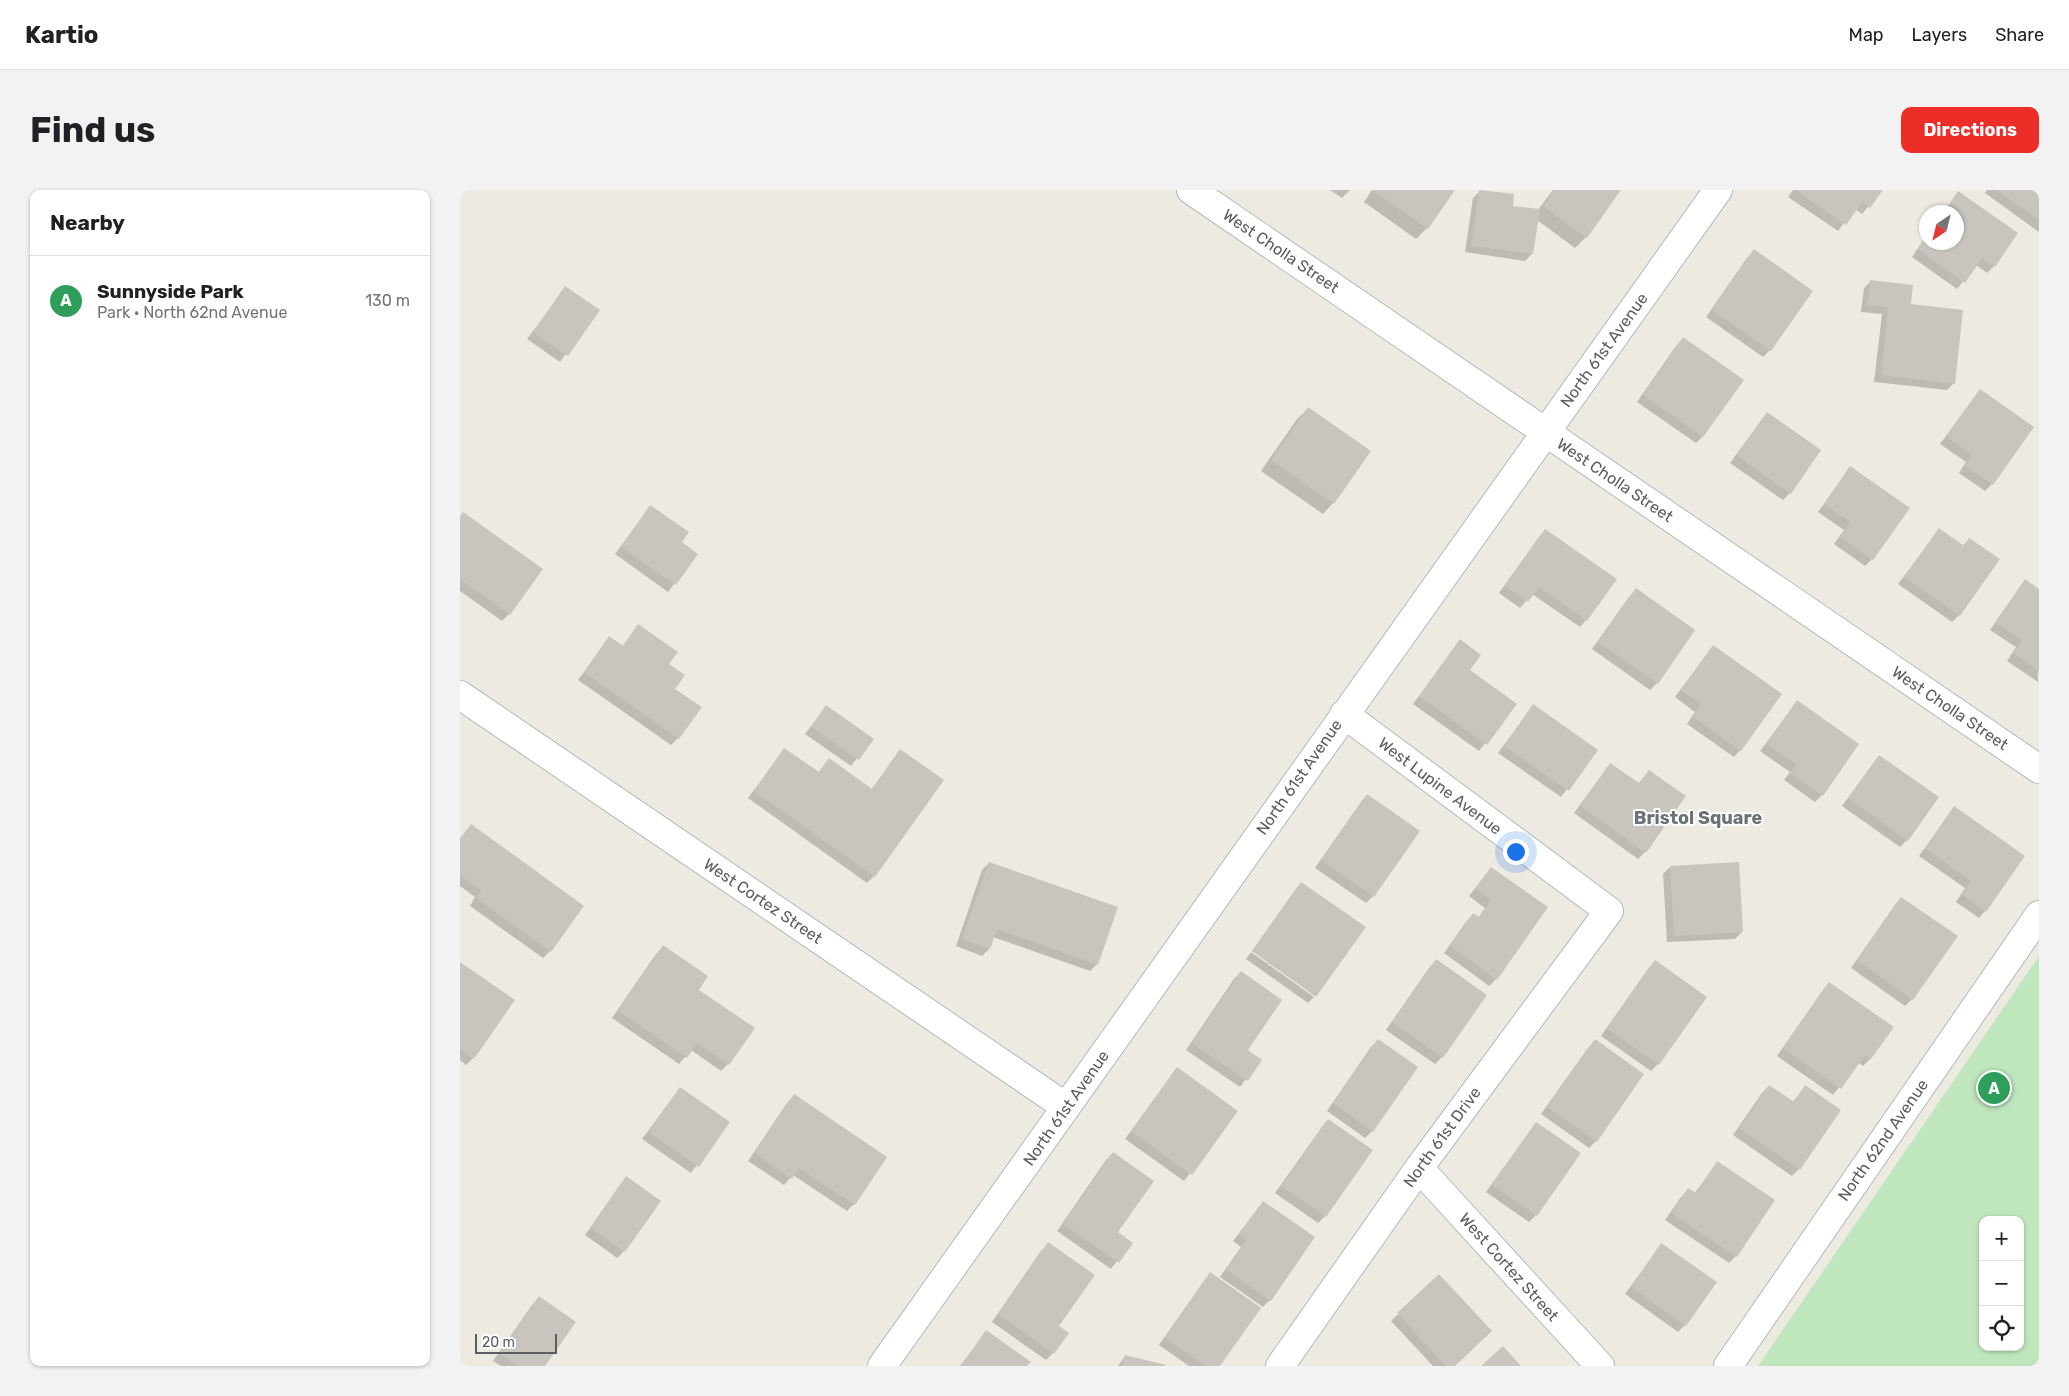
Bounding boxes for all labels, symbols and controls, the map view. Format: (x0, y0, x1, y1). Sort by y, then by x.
text: Kartio (25, 21, 99, 49)
text: Map (1849, 24, 1884, 46)
text: Layers (1912, 24, 1967, 46)
text: Share (1995, 24, 2044, 46)
button: Directions (1901, 107, 2039, 153)
text: Find us (30, 109, 155, 151)
street label: West Cholla Street (1219, 205, 1343, 297)
north arrow (1919, 205, 1964, 250)
text: Nearby (50, 210, 125, 235)
text: Sunnyside Park (97, 280, 244, 303)
street label: North 61st Avenue (1556, 289, 1652, 411)
text: A (60, 291, 72, 310)
text: 130 m (365, 291, 410, 310)
text: Park · North 62nd Avenue (97, 303, 287, 322)
street label: West Cholla Street (1553, 434, 1677, 526)
street label: West Cholla Street (1888, 662, 2012, 754)
street label: North 61st Avenue (1252, 716, 1346, 838)
street label: West Lupine Avenue (1374, 733, 1506, 839)
district label: Bristol Square (1634, 807, 1763, 829)
your location (1503, 839, 1529, 865)
street label: West Cortez Street (700, 854, 826, 948)
street label: North 61st Avenue (1019, 1047, 1113, 1169)
pin: A (1978, 1069, 2010, 1107)
street label: North 62nd Avenue (1834, 1076, 1932, 1204)
street label: North 61st Drive (1399, 1083, 1485, 1191)
street label: West Cortez Street (1455, 1209, 1563, 1325)
map controls (1979, 1216, 2024, 1351)
button: + (1979, 1216, 2024, 1261)
button: − (1979, 1261, 2024, 1306)
button: locate (1979, 1306, 2024, 1351)
scale bar (475, 1331, 558, 1354)
text: 20 m (482, 1334, 515, 1351)

